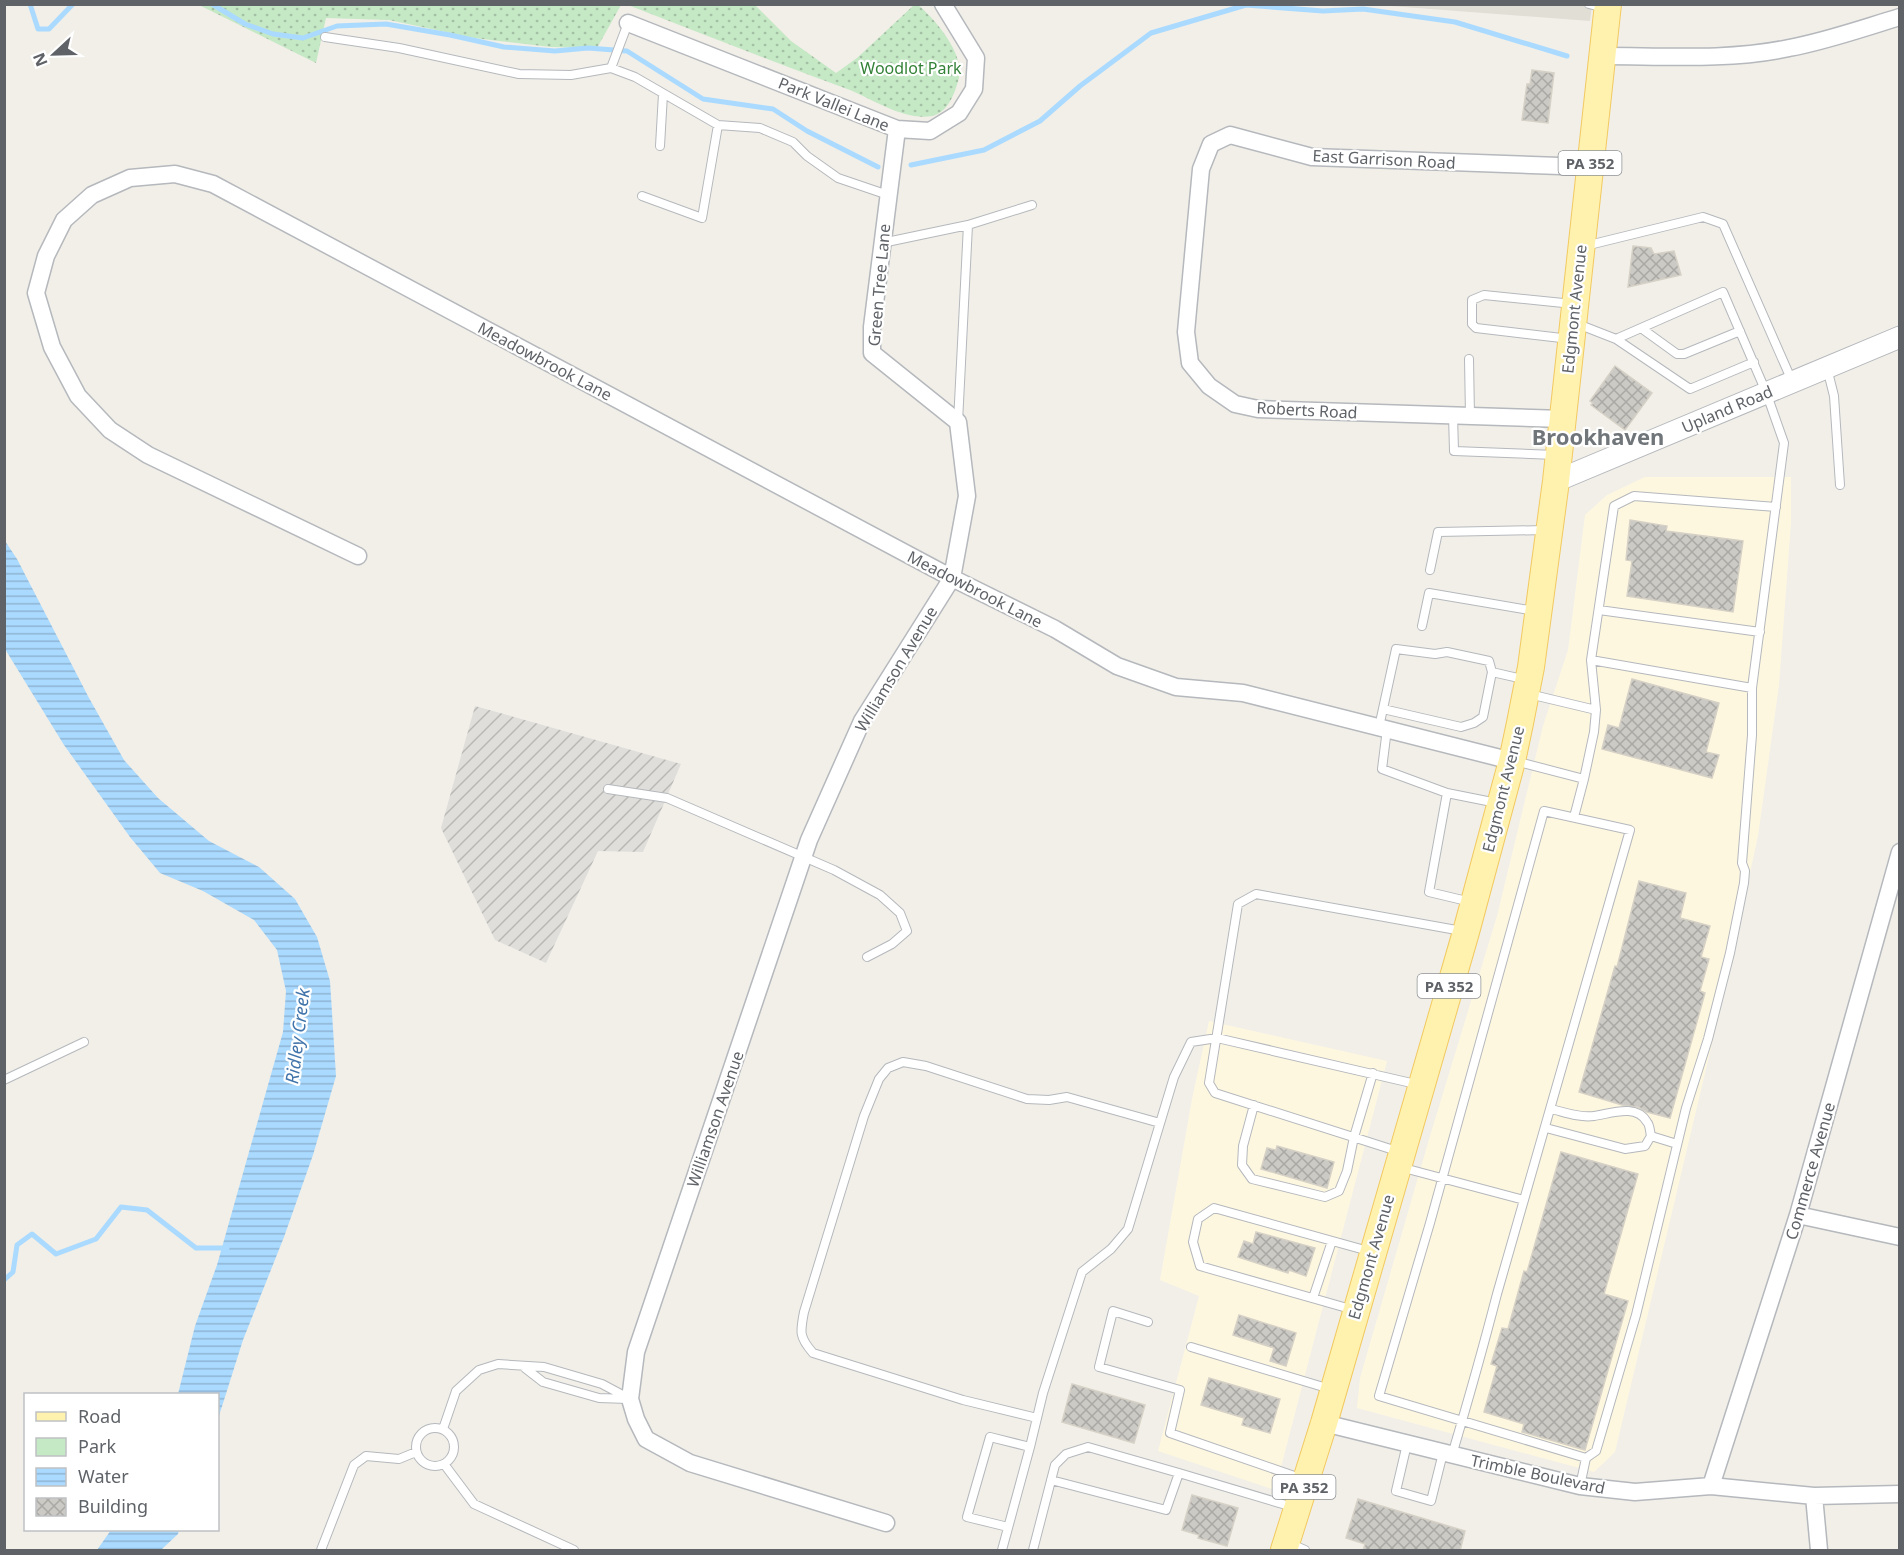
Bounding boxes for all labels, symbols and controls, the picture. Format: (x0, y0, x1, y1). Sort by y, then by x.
north arrow (24, 24, 84, 84)
text: N (27, 49, 53, 70)
park label: Woodlot Park (860, 57, 962, 79)
street label: Park Vallei Lane (775, 72, 893, 136)
street label: East Garrison Road (1312, 144, 1456, 174)
road number: PA 352 (1558, 151, 1622, 175)
street label: Green Tree Lane (863, 223, 895, 347)
street label: Edgmont Avenue (1556, 244, 1592, 374)
street label: Meadowbrook Lane (474, 316, 616, 406)
street label: Upland Road (1678, 380, 1776, 438)
street label: Roberts Road (1256, 396, 1358, 424)
district label: Brookhaven (1532, 421, 1664, 451)
street label: Meadowbrook Lane (904, 545, 1046, 633)
street label: Williamson Avenue (850, 602, 942, 736)
street label: Edgmont Avenue (1477, 724, 1529, 854)
road number: PA 352 (1418, 974, 1480, 998)
water label: Ridley Creek (279, 986, 315, 1085)
street label: Williamson Avenue (681, 1048, 749, 1190)
street label: Commerce Avenue (1780, 1100, 1840, 1242)
street label: Edgmont Avenue (1343, 1192, 1399, 1322)
legend (24, 1393, 219, 1531)
text: Road (78, 1404, 121, 1428)
text: Park (78, 1434, 116, 1458)
street label: Trimble Boulevard (1469, 1449, 1607, 1499)
text: Water (78, 1464, 129, 1488)
road number: PA 352 (1272, 1475, 1336, 1499)
text: Building (78, 1494, 148, 1518)

